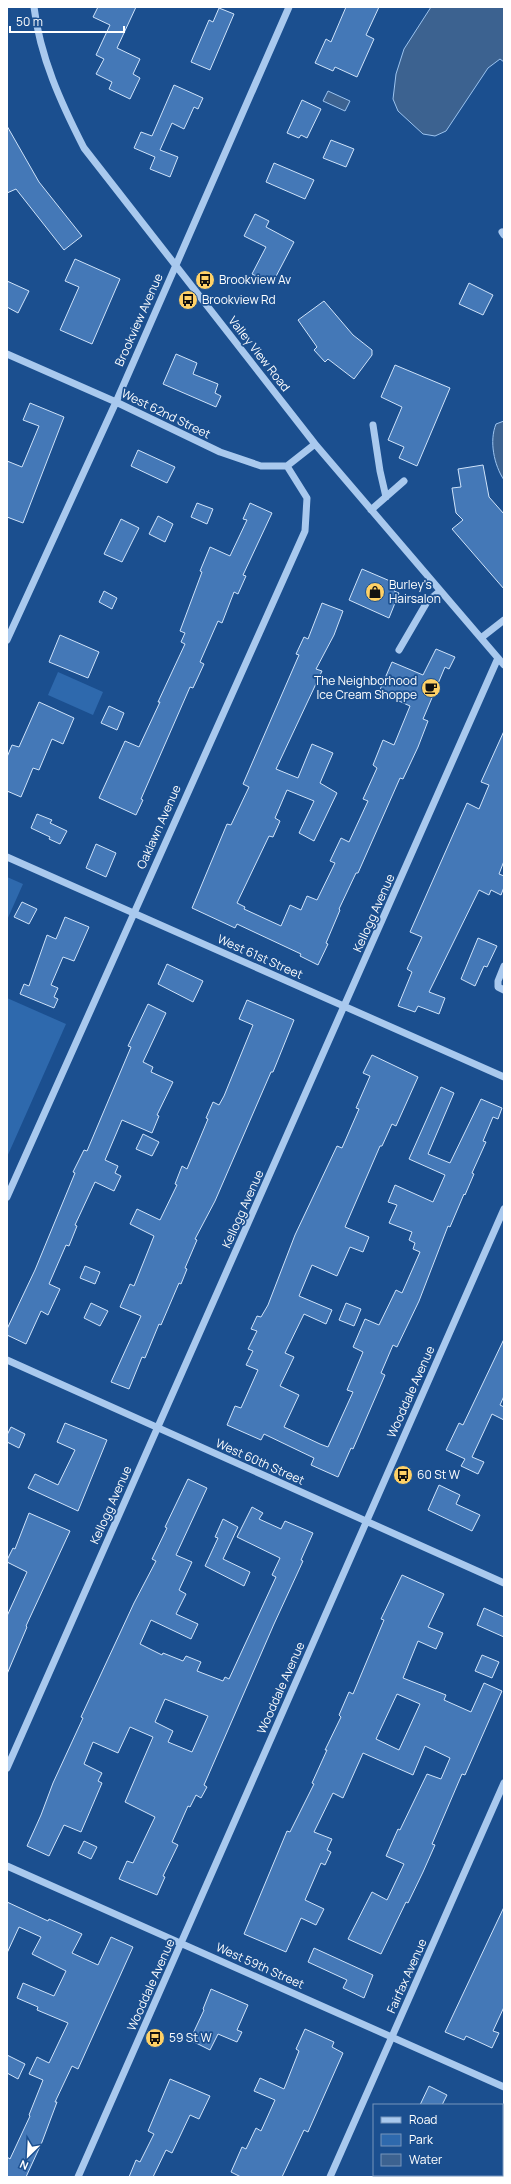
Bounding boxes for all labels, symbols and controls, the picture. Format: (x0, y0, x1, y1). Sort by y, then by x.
scale bar (10, 8, 124, 34)
text: 50 m (16, 13, 43, 30)
bus stop icon: Brookview Av (194, 269, 216, 291)
street label: Brookview Avenue (110, 271, 167, 369)
place label: Brookview Av (219, 271, 291, 288)
bus stop icon: Brookview Rd (177, 289, 199, 311)
place label: Brookview Rd (202, 291, 276, 308)
street label: Valley View Road (225, 313, 294, 395)
street label: West 62nd Street (119, 385, 214, 443)
place label: Burley's Hairsalon (389, 576, 441, 607)
shop icon: Burley's Hairsalon (364, 581, 386, 603)
place label: The Neighborhood Ice Cream Shoppe (314, 672, 417, 703)
cafe icon: The Neighborhood Ice Cream Shoppe (420, 677, 442, 699)
street label: Oaklawn Avenue (132, 782, 185, 872)
street label: Kellogg Avenue (349, 871, 398, 955)
street label: West 61st Street (215, 930, 306, 983)
street label: Kellogg Avenue (218, 1167, 267, 1251)
street label: Wooddale Avenue (383, 1343, 438, 1440)
street label: West 60th Street (213, 1434, 307, 1489)
street label: Kellogg Avenue (86, 1463, 135, 1547)
bus stop icon: 60 St W (392, 1464, 414, 1486)
place label: 60 St W (417, 1466, 461, 1483)
street label: Wooddale Avenue (253, 1639, 308, 1736)
street label: Wooddale Avenue (123, 1936, 178, 2033)
street label: Fairfax Avenue (382, 1936, 431, 2016)
street label: West 59th Street (213, 1938, 307, 1993)
bus stop icon: 59 St W (144, 2027, 166, 2049)
place label: 59 St W (169, 2029, 212, 2046)
legend (373, 2104, 503, 2176)
text: Road (409, 2111, 437, 2128)
text: Park (409, 2131, 434, 2148)
north arrow (8, 2136, 48, 2176)
text: Water (409, 2151, 443, 2168)
text: N (17, 2157, 30, 2174)

